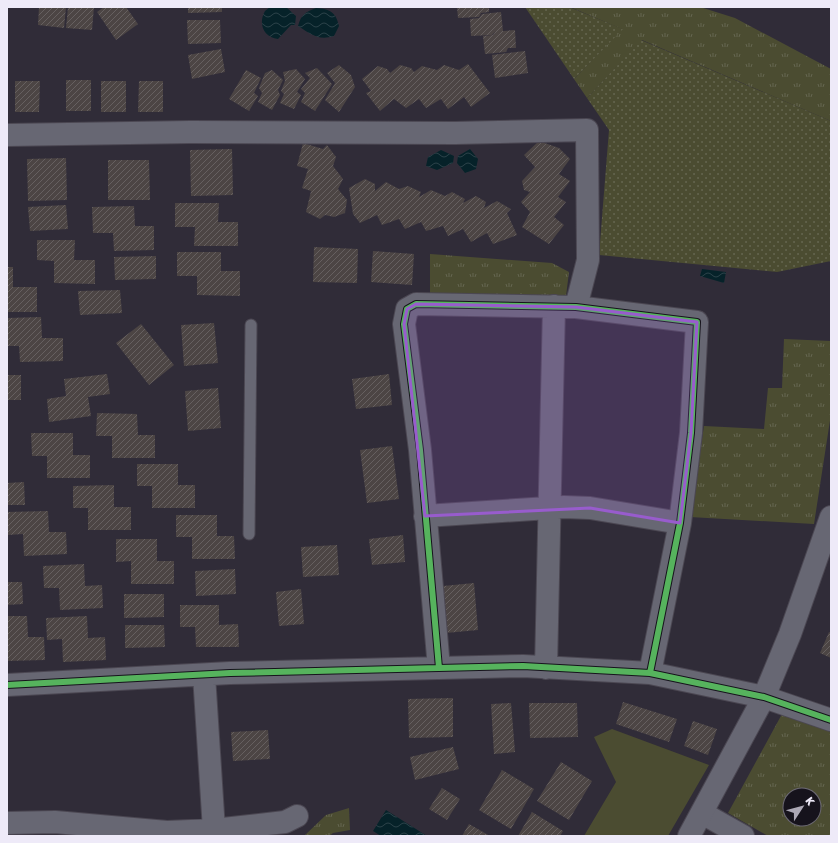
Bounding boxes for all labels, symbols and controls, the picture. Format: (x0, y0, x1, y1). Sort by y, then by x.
north arrow (782, 787, 822, 827)
text: K (802, 795, 818, 809)

